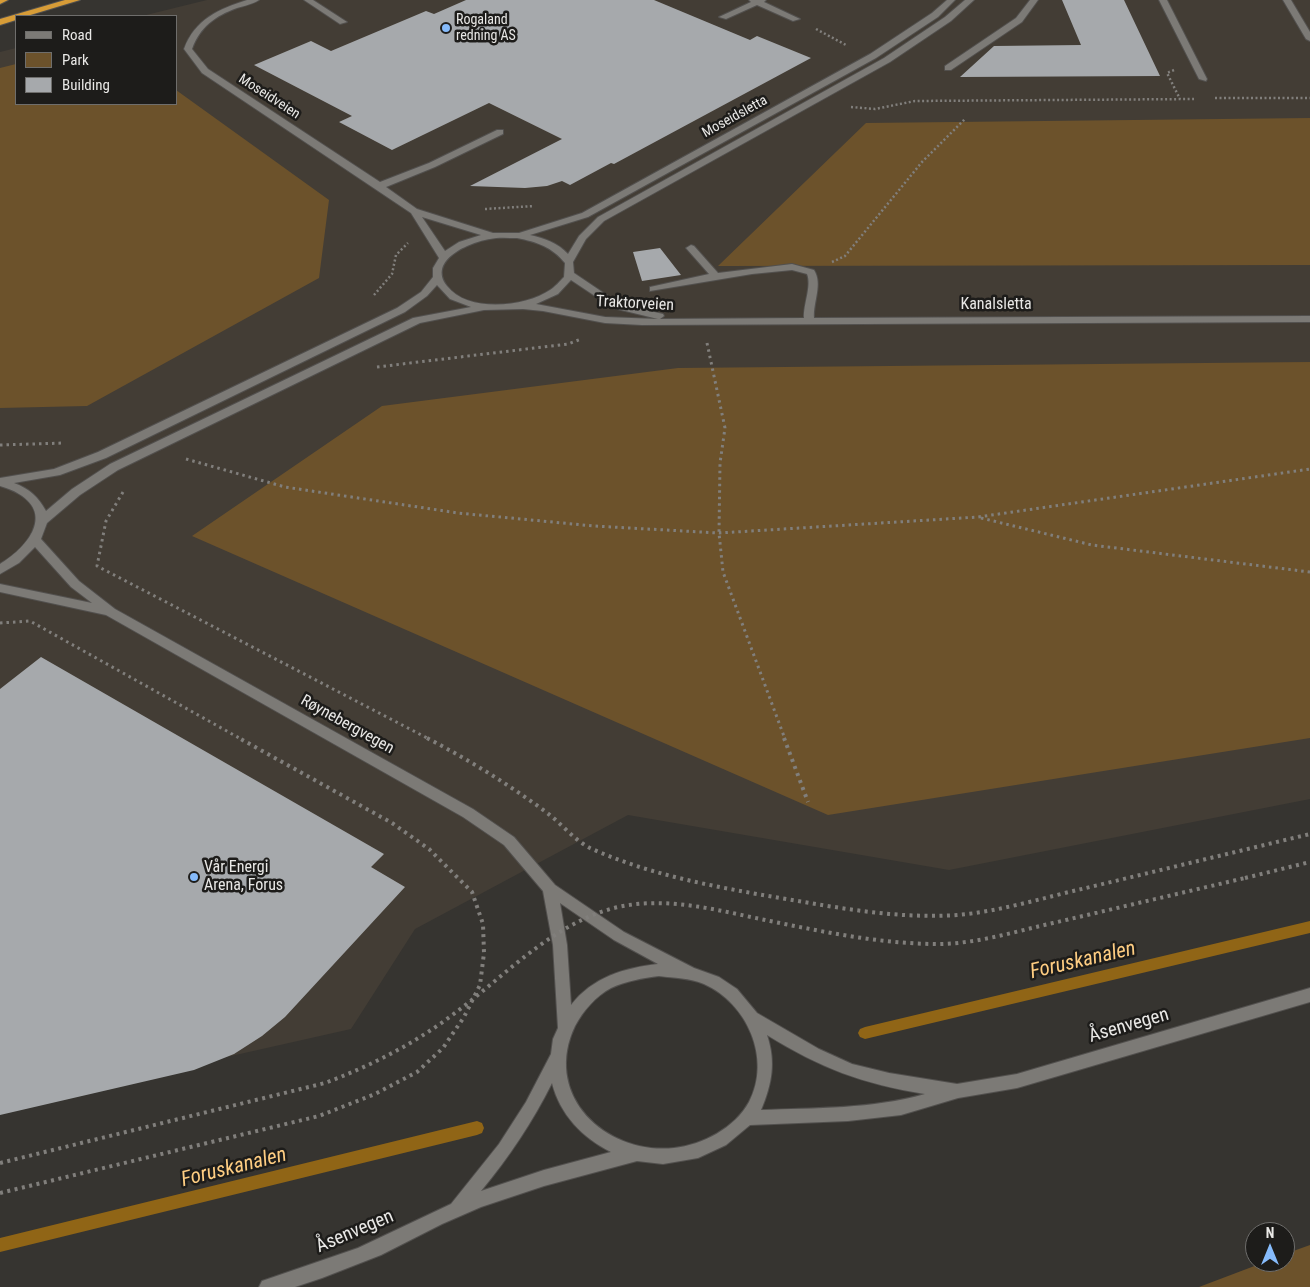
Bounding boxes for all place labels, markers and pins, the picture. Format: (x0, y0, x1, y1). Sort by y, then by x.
place label: Rogaland redning AS (456, 12, 516, 44)
marker: Rogaland redning AS (440, 22, 452, 34)
place label: Vår Energi Arena, Forus (204, 858, 283, 896)
marker: Vår Energi Arena, Forus (188, 871, 200, 883)

